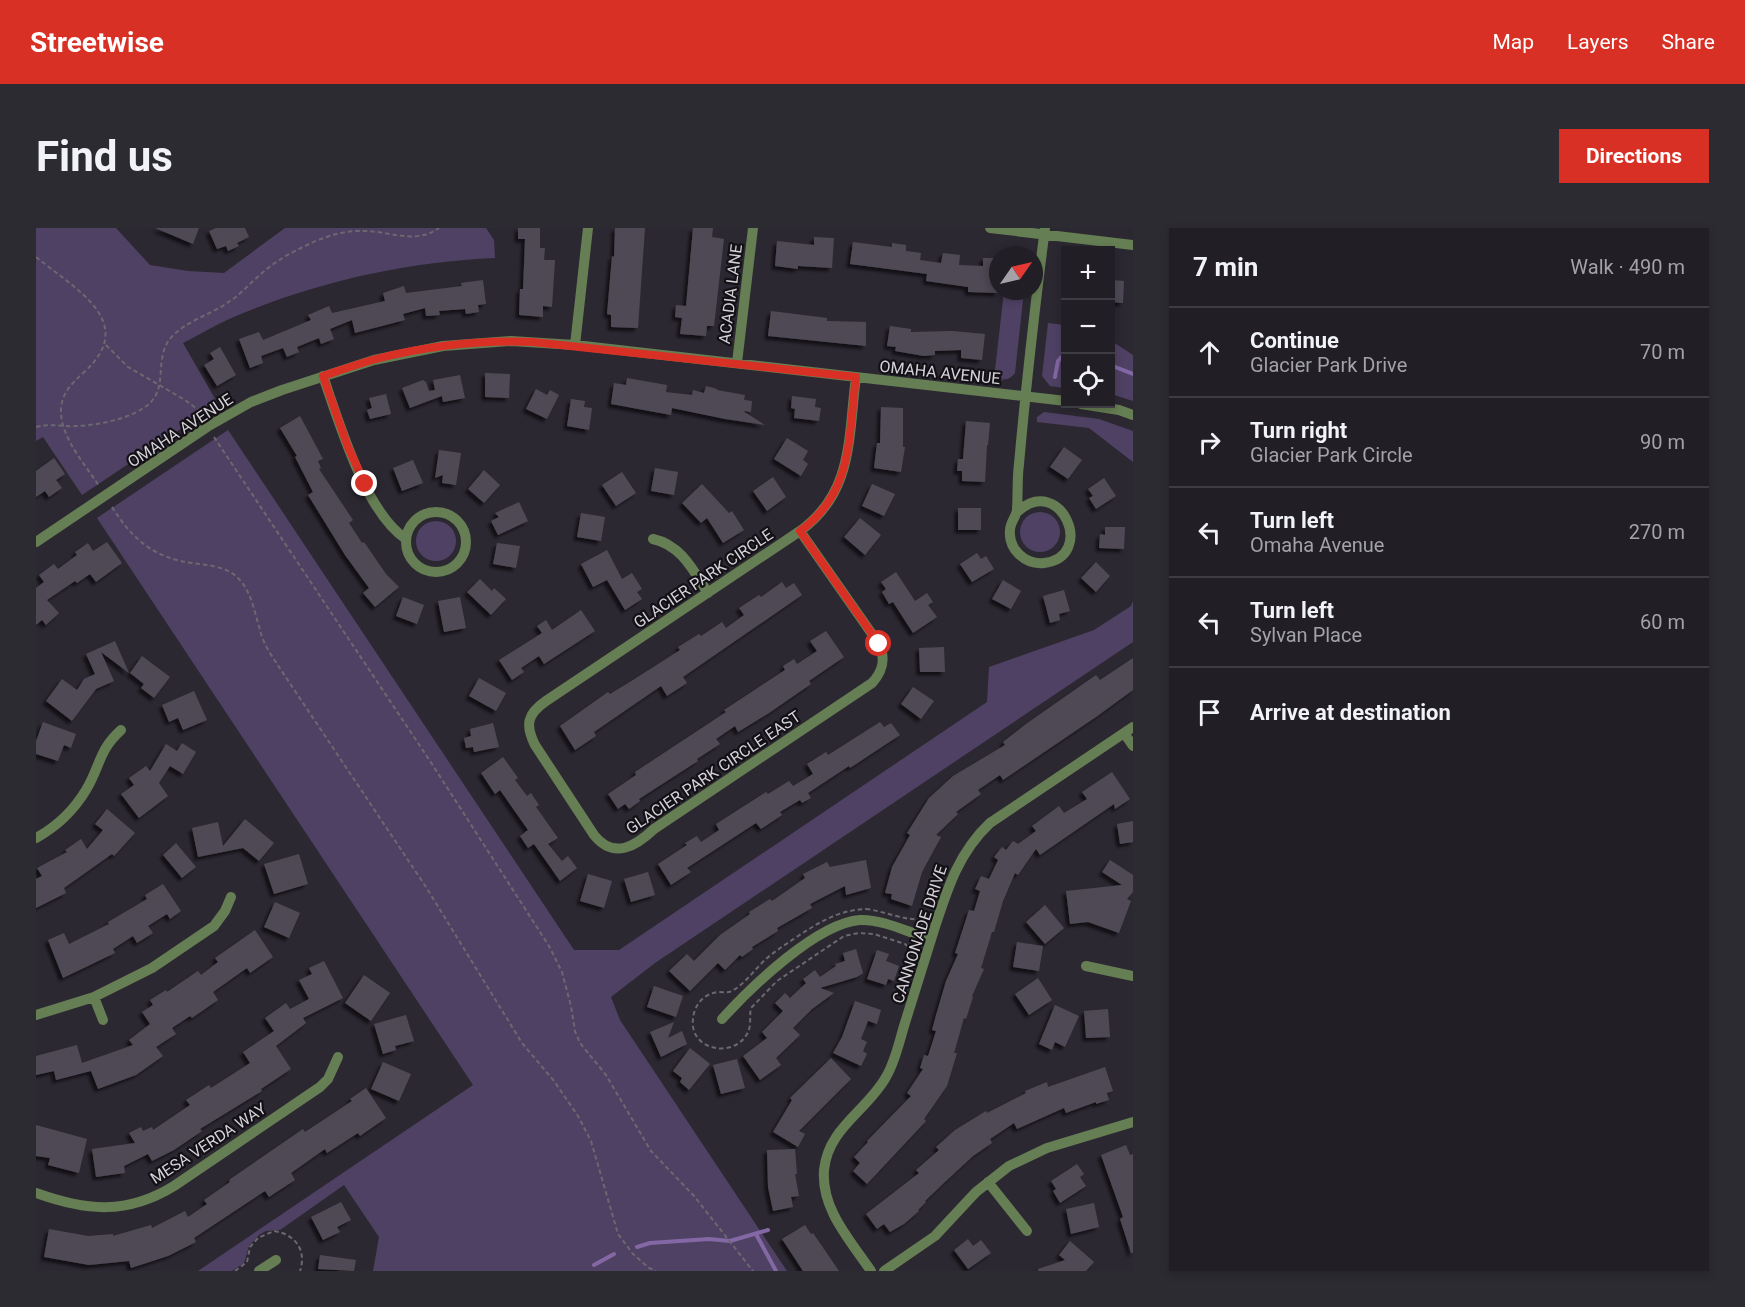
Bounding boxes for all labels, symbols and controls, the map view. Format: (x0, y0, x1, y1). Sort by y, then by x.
text: Streetwise (30, 26, 164, 59)
text: Map (1492, 30, 1534, 54)
text: Layers (1567, 30, 1628, 54)
text: Share (1661, 30, 1715, 54)
button: Directions (1559, 129, 1709, 183)
text: Find us (36, 132, 173, 181)
street label: ACADIA LANE (715, 243, 746, 345)
north arrow (989, 246, 1043, 300)
map controls (1061, 246, 1115, 408)
button: + (1061, 246, 1115, 300)
text: 7 min (1193, 252, 1258, 282)
text: Walk · 490 m (1570, 255, 1685, 279)
button: − (1061, 300, 1115, 354)
text: Continue (1250, 328, 1339, 353)
icon: ahead (1193, 336, 1226, 369)
text: 70 m (1640, 340, 1685, 364)
text: Glacier Park Drive (1250, 353, 1407, 377)
button: locate (1061, 354, 1115, 408)
street label: OMAHA AVENUE (879, 357, 1001, 388)
street label: OMAHA AVENUE (124, 389, 236, 471)
text: Turn right (1250, 418, 1347, 443)
icon: right (1193, 426, 1226, 459)
text: 90 m (1640, 430, 1685, 454)
text: Glacier Park Circle (1250, 443, 1413, 467)
route end (351, 470, 377, 496)
text: Turn left (1250, 508, 1334, 533)
icon: left (1193, 516, 1226, 549)
text: 270 m (1629, 520, 1685, 544)
street label: GLACIER PARK CIRCLE (630, 525, 776, 632)
text: Omaha Avenue (1250, 533, 1384, 557)
text: Turn left (1250, 598, 1334, 623)
icon: left (1193, 606, 1226, 639)
text: 60 m (1640, 610, 1685, 634)
text: Sylvan Place (1250, 623, 1362, 647)
route start (865, 630, 891, 656)
icon: arrive (1193, 696, 1226, 729)
text: Arrive at destination (1250, 700, 1451, 725)
street label: GLACIER PARK CIRCLE EAST (622, 707, 804, 838)
street label: CANNONADE DRIVE (888, 863, 951, 1006)
street label: MESA VERDA WAY (147, 1099, 270, 1188)

